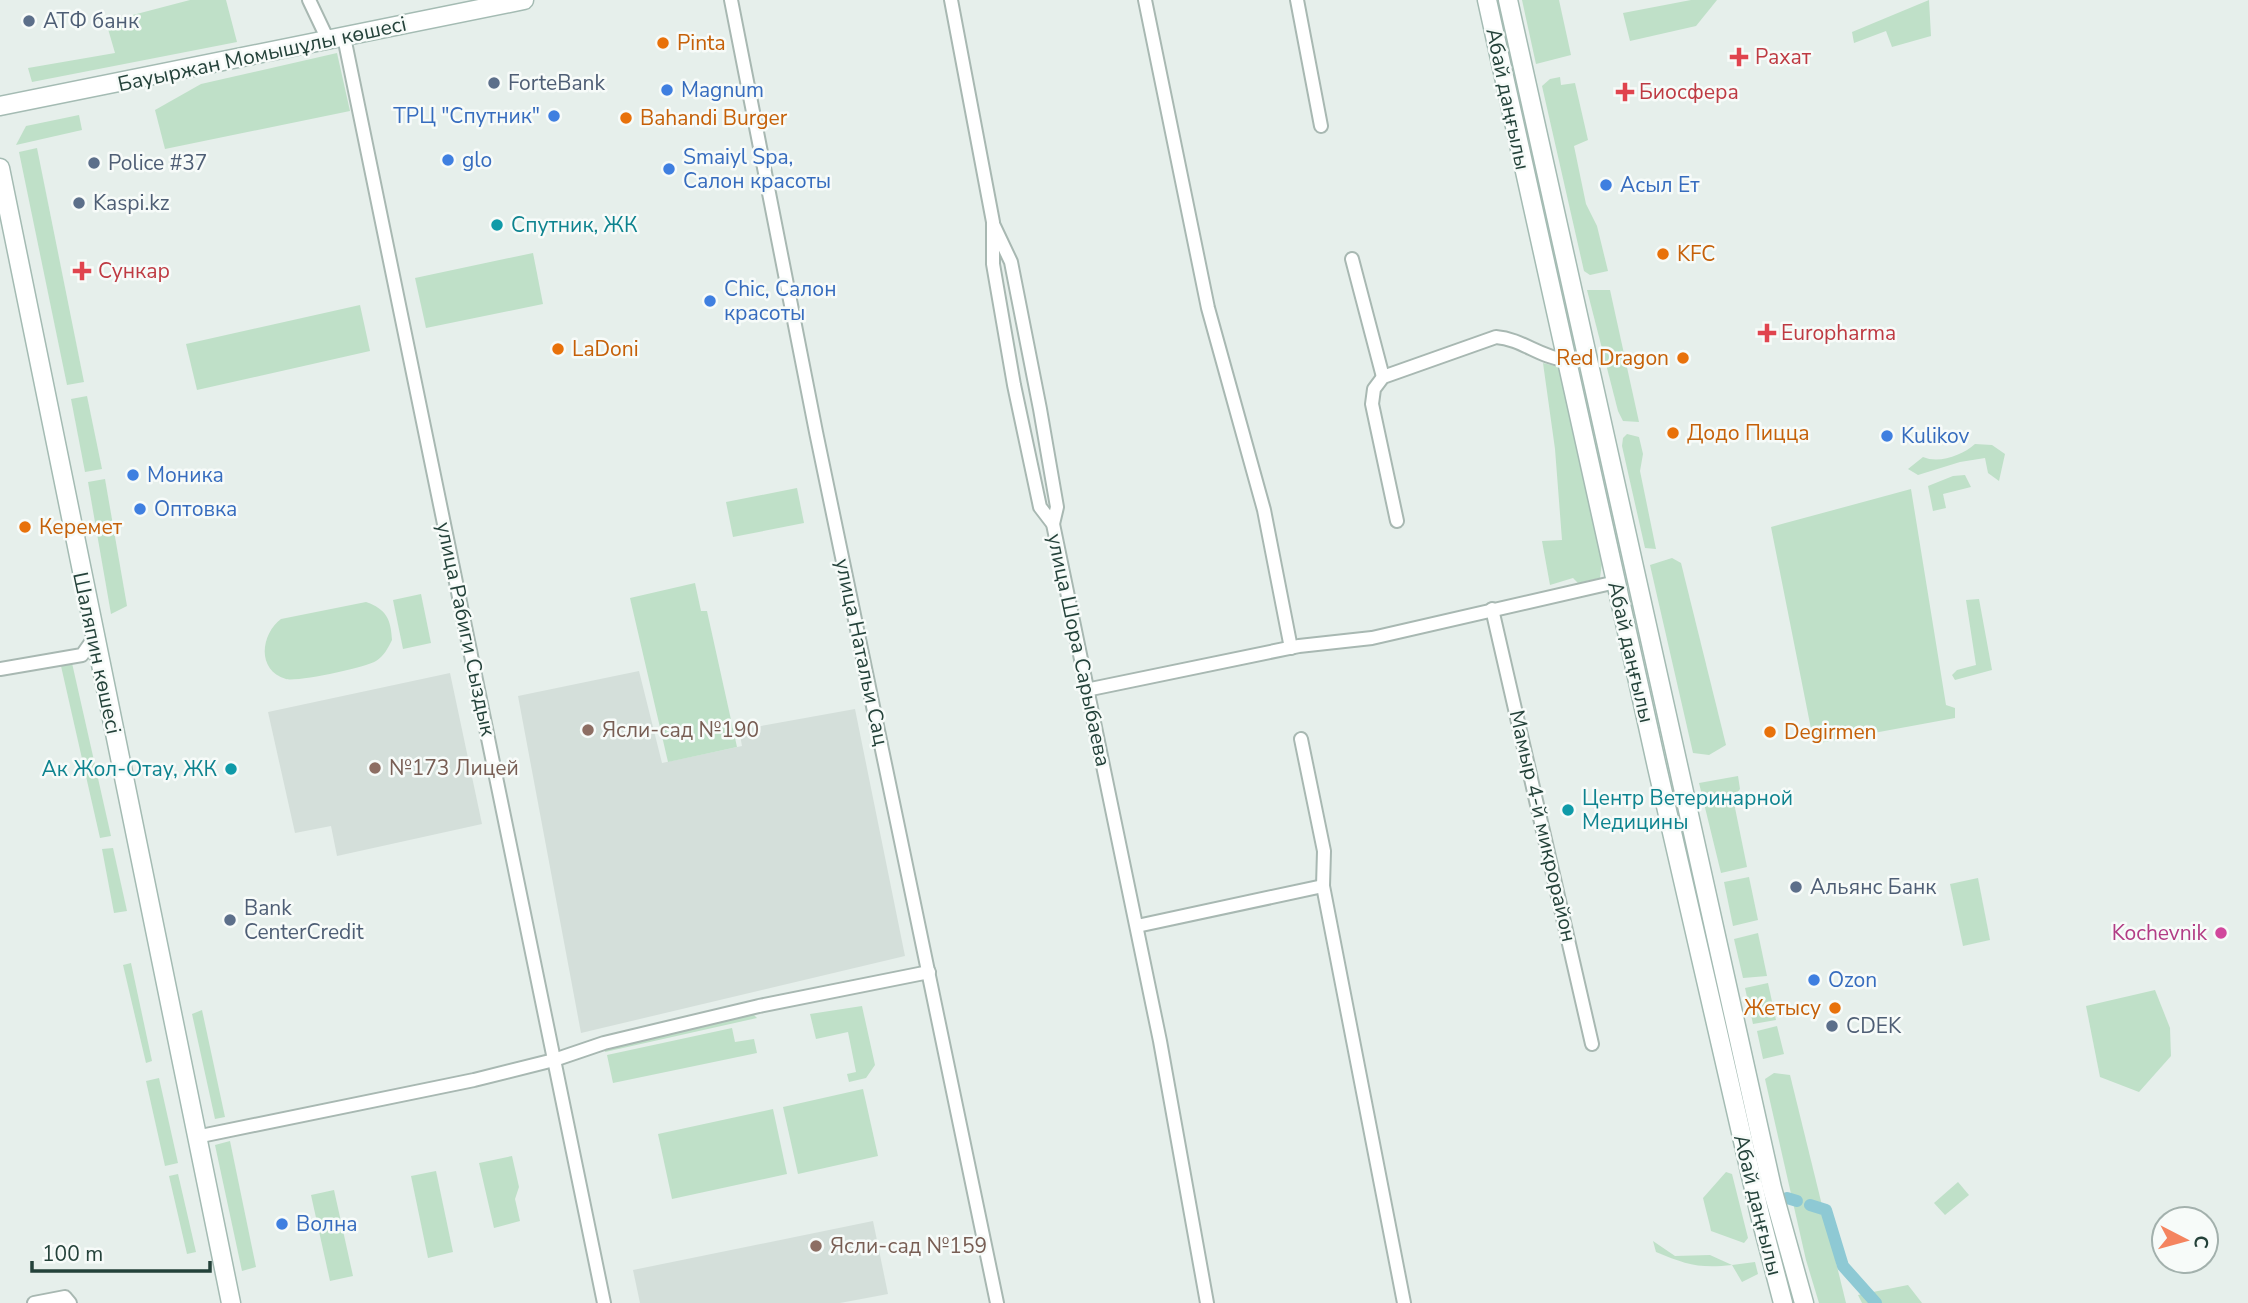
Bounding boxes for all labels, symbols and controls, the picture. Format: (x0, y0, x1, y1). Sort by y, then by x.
place label: АТФ банк (43, 7, 140, 35)
street label: Бауыржан Момышұлы көшесі (115, 10, 409, 98)
marker: АТФ банк (21, 13, 37, 29)
street label: Абай даңғылы (1479, 25, 1537, 173)
place label: Pinta (677, 29, 726, 57)
marker: Pinta (655, 35, 671, 51)
place label: Рахат (1755, 43, 1812, 71)
marker: Рахат (1729, 47, 1749, 67)
place label: ForteBank (508, 69, 606, 97)
marker: ForteBank (486, 75, 502, 91)
place label: Magnum (681, 76, 764, 104)
place label: Биосфера (1639, 78, 1739, 106)
marker: Magnum (659, 82, 675, 98)
marker: Биосфера (1617, 84, 1633, 100)
place label: ТРЦ "Спутник" (393, 102, 540, 130)
place label: Bahandi Burger (640, 104, 788, 132)
marker: ТРЦ "Спутник" (546, 108, 562, 124)
marker: Bahandi Burger (618, 110, 634, 126)
place label: Smaiyl Spa, Салон красоты (683, 143, 831, 195)
place label: glo (462, 146, 492, 174)
place label: Police #37 (108, 149, 207, 177)
marker: glo (440, 152, 456, 168)
marker: Police #37 (86, 155, 102, 171)
marker: Smaiyl Spa, Салон красоты (661, 161, 677, 177)
place label: Асыл Ет (1620, 171, 1700, 199)
marker: Асыл Ет (1598, 177, 1614, 193)
place label: Kaspi.kz (93, 189, 170, 217)
marker: Kaspi.kz (71, 195, 87, 211)
place label: Спутник, ЖК (511, 211, 638, 239)
marker: Спутник, ЖК (489, 217, 505, 233)
place label: KFC (1677, 240, 1715, 268)
marker: KFC (1655, 246, 1671, 262)
place label: Сункар (98, 257, 170, 285)
marker: Сункар (72, 261, 92, 281)
place label: Chic, Салон красоты (724, 275, 837, 327)
marker: Chic, Салон красоты (702, 293, 718, 309)
place label: Europharma (1781, 319, 1896, 347)
marker: Europharma (1759, 325, 1775, 341)
place label: LaDoni (572, 335, 639, 363)
marker: LaDoni (550, 341, 566, 357)
place label: Red Dragon (1556, 344, 1669, 372)
marker: Red Dragon (1675, 350, 1691, 366)
place label: Додо Пицца (1687, 419, 1810, 447)
place label: Kulikov (1901, 422, 1970, 450)
marker: Додо Пицца (1665, 425, 1681, 441)
marker: Kulikov (1879, 428, 1895, 444)
place label: Моника (147, 461, 224, 489)
marker: Моника (125, 467, 141, 483)
place label: Оптовка (154, 495, 237, 523)
marker: Оптовка (132, 501, 148, 517)
place label: Керемет (39, 513, 123, 541)
marker: Керемет (17, 519, 33, 535)
street label: улица Рабиги Сыздык (430, 519, 503, 740)
street label: улица Шора Сарыбаева (1041, 531, 1117, 769)
street label: улица Натальи Сац (828, 556, 896, 748)
street label: Шаляпин көшесі (66, 569, 128, 737)
street label: Абай даңғылы (1601, 578, 1661, 726)
street label: Мамыр 4-й микрорайон (1503, 707, 1583, 945)
place label: Ясли-сад №190 (602, 716, 759, 744)
place label: Degirmen (1784, 718, 1877, 746)
marker: Ясли-сад №190 (580, 722, 596, 738)
marker: Degirmen (1762, 724, 1778, 740)
place label: №173 Лицей (389, 754, 519, 782)
place label: Ак Жол-Отау, ЖК (41, 755, 218, 783)
marker: №173 Лицей (367, 760, 383, 776)
marker: Ак Жол-Отау, ЖК (223, 761, 239, 777)
place label: Центр Ветеринарной Медицины (1582, 784, 1793, 836)
marker: Центр Ветеринарной Медицины (1560, 802, 1576, 818)
place label: Альянс Банк (1810, 873, 1937, 901)
marker: Альянс Банк (1788, 879, 1804, 895)
place label: Bank CenterCredit (244, 894, 364, 946)
marker: Bank CenterCredit (222, 912, 238, 928)
place label: Kochevnik (2112, 919, 2207, 947)
marker: Kochevnik (2213, 925, 2229, 941)
place label: Ozon (1828, 966, 1877, 994)
marker: Ozon (1806, 972, 1822, 988)
place label: Жетысу (1744, 994, 1821, 1022)
marker: Жетысу (1827, 1000, 1843, 1016)
place label: CDEK (1846, 1012, 1902, 1040)
marker: CDEK (1824, 1018, 1840, 1034)
street label: Абай даңғылы (1727, 1132, 1789, 1278)
north arrow (2150, 1205, 2220, 1275)
place label: Волна (296, 1210, 358, 1238)
marker: Волна (274, 1216, 290, 1232)
scale bar (32, 1230, 210, 1274)
place label: Ясли-сад №159 (830, 1232, 987, 1260)
text: С (2187, 1234, 2215, 1250)
marker: Ясли-сад №159 (808, 1238, 824, 1254)
text: 100 m (42, 1240, 103, 1268)

